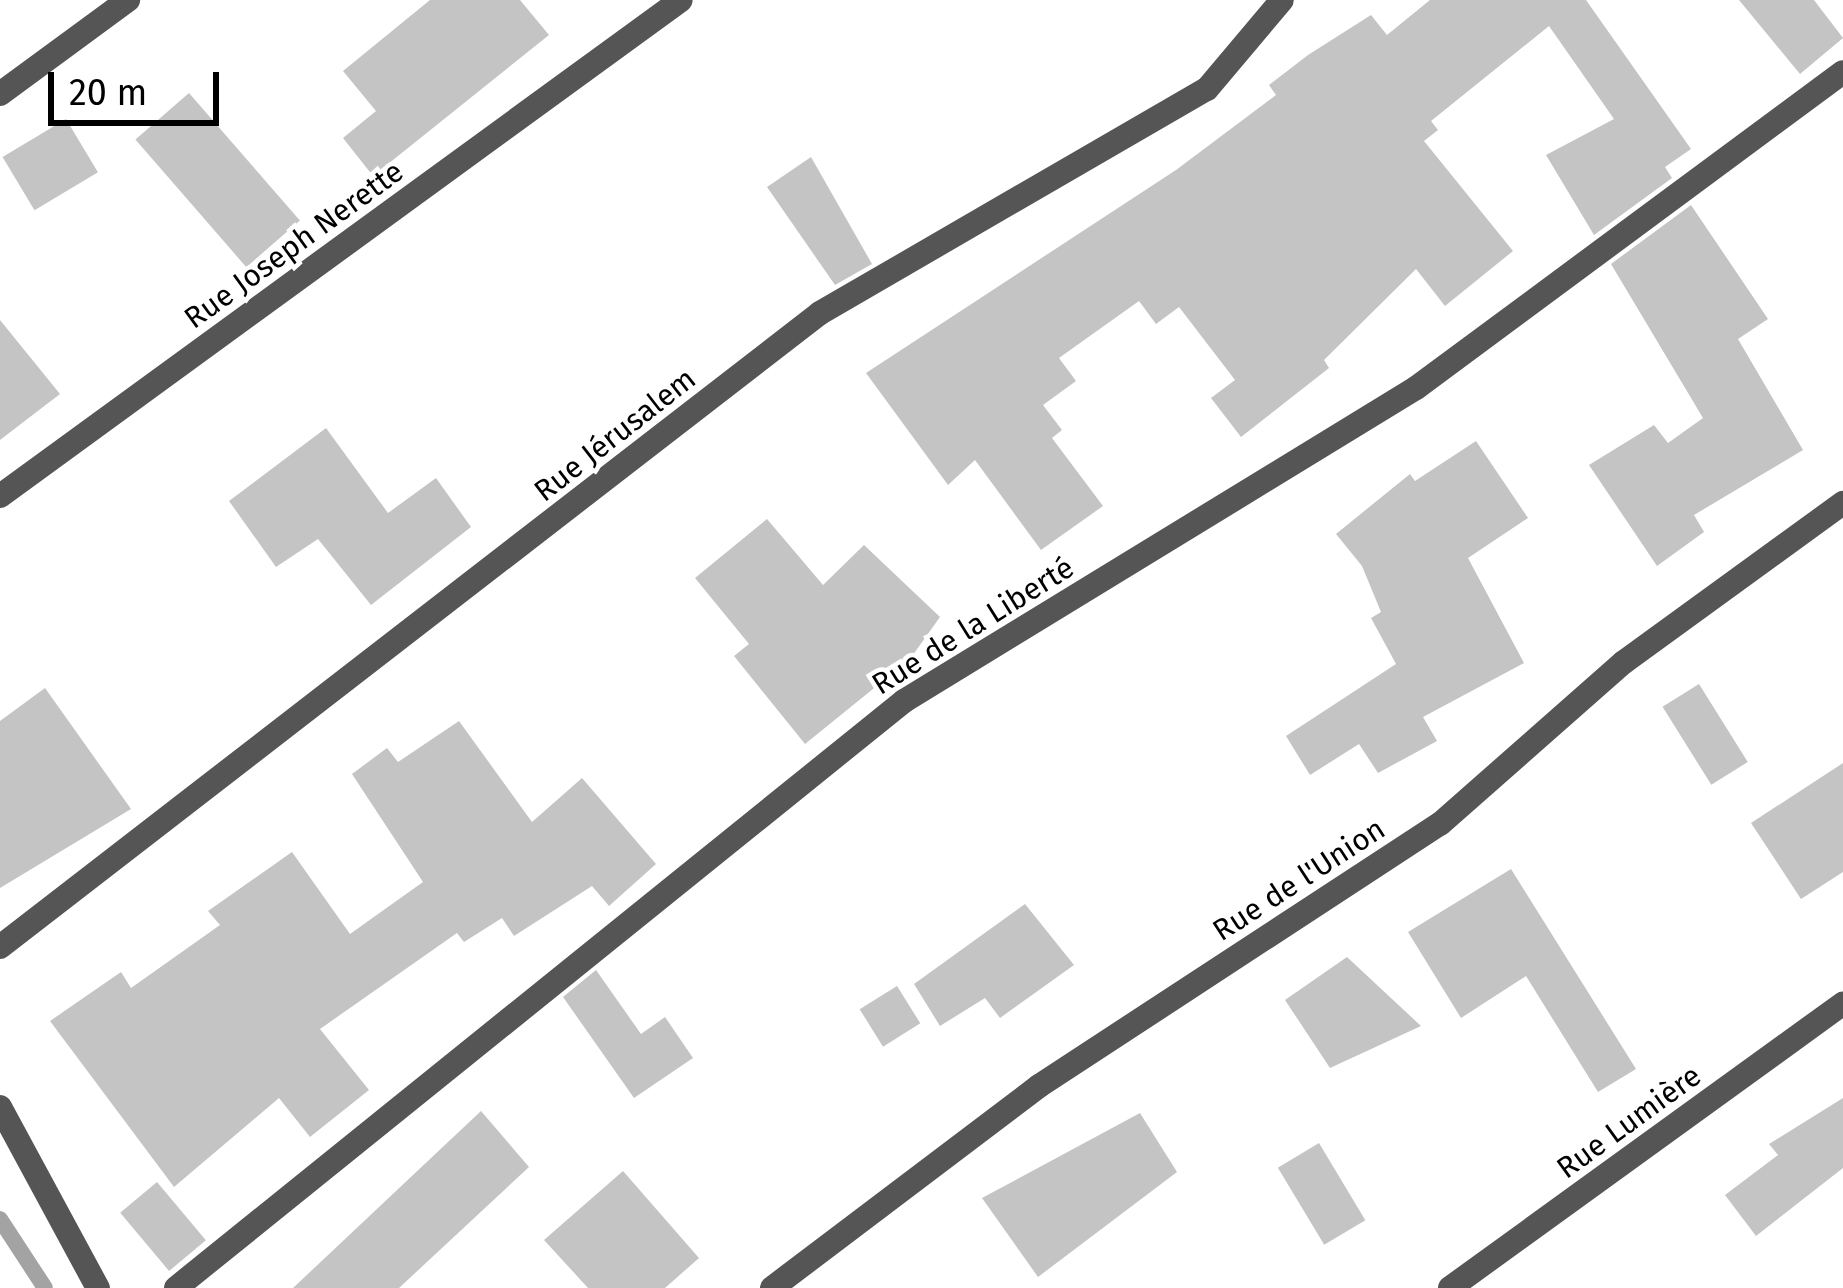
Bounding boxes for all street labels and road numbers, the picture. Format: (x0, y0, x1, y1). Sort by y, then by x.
street label: Rue Joseph Nerette (178, 154, 410, 336)
street label: Rue Jérusalem (527, 361, 703, 509)
street label: Rue de la Liberté (866, 550, 1080, 702)
street label: Rue de l'Union (1206, 811, 1392, 949)
street label: Rue Lumière (1550, 1058, 1708, 1186)

